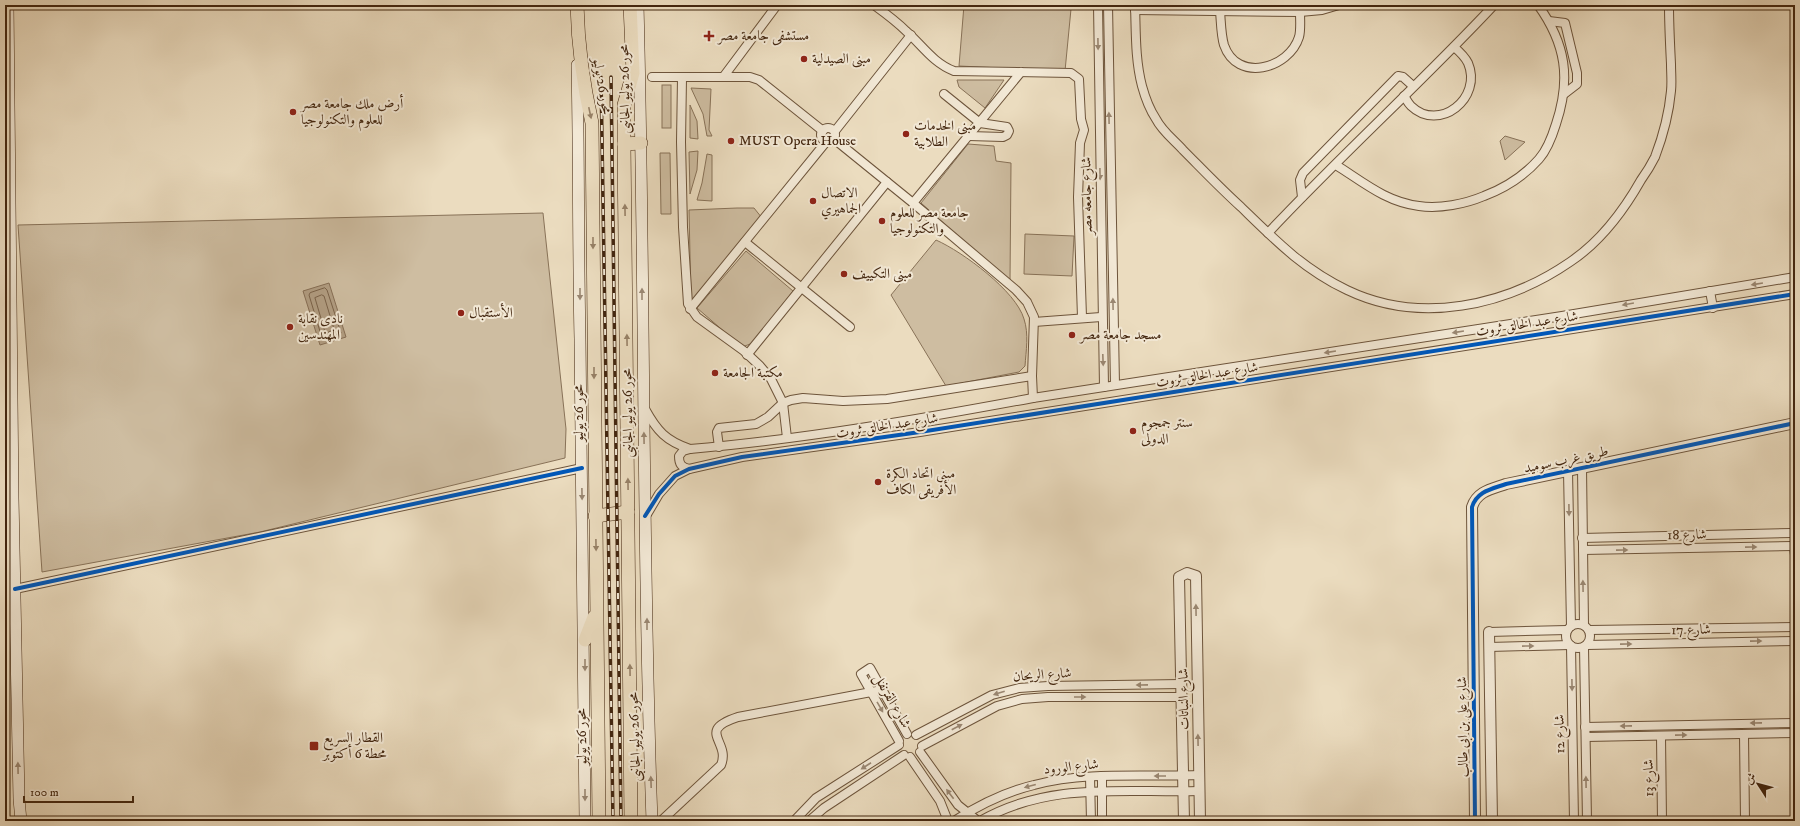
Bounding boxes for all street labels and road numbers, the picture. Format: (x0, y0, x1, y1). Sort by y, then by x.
street label: محور 26 يوليو الجانبى (615, 44, 636, 134)
street label: محور 26 يوليو (588, 54, 616, 116)
street label: شارع جامعه مصر (1077, 157, 1099, 237)
street label: شارع عبد الخالق ثروت (1475, 307, 1580, 343)
street label: شارع عبد الخالق ثروت (1155, 358, 1260, 394)
street label: محور 26 يوليو الجانبى (618, 368, 639, 458)
street label: محور 26 يوليو (570, 384, 588, 444)
street label: شارع عبد الخالق ثروت (835, 409, 940, 445)
street label: طريق غرب سوميد (1522, 442, 1610, 478)
street label: شارع 18 (1667, 526, 1707, 546)
street label: شارع 17 (1671, 621, 1711, 641)
street label: شارع الريحان (1012, 664, 1072, 688)
street label: شارع النباتات (1174, 668, 1196, 730)
street label: شارع القرنفل (868, 671, 915, 732)
street label: شارع على بن ابى طالب (1453, 676, 1475, 778)
street label: محور 26 يوليو الجانبى (624, 691, 647, 782)
street label: محور 26 يوليو (572, 708, 592, 768)
street label: شارع 12 (1551, 714, 1571, 754)
street label: شارع الورود (1043, 755, 1100, 781)
street label: شارع 13 (1640, 759, 1660, 797)

